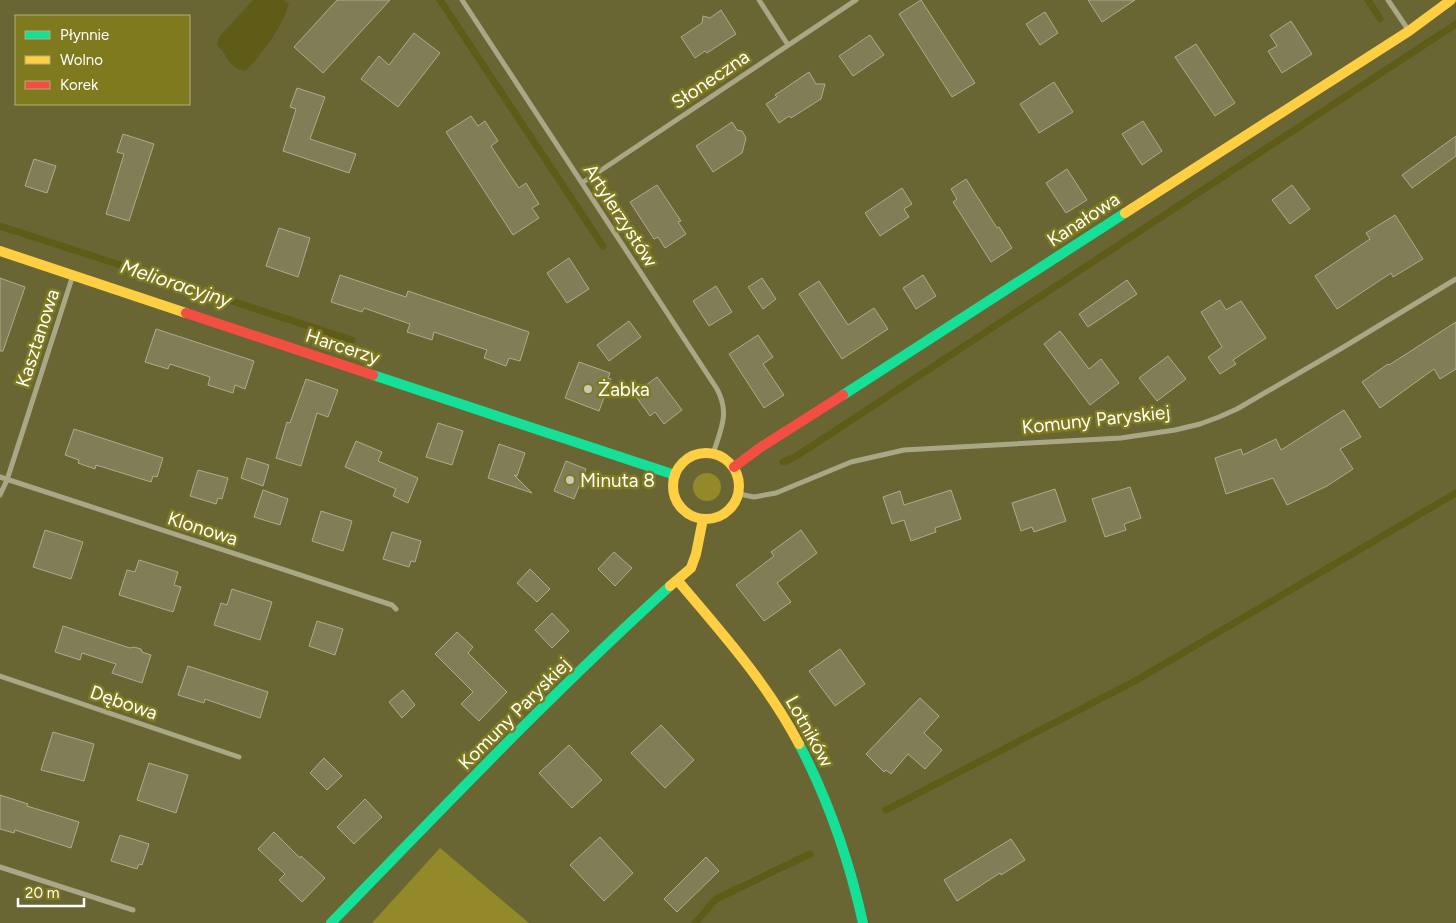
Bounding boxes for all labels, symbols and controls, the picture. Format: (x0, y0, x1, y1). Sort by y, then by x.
legend (15, 15, 190, 105)
text: Płynnie (60, 26, 109, 44)
street label: Słoneczna (667, 45, 754, 114)
text: Wolno (60, 51, 103, 69)
text: Korek (60, 76, 99, 94)
street label: Artylerzystów (579, 159, 663, 271)
street label: Kanałowa (1043, 187, 1124, 251)
water label: Melioracyjny (118, 254, 236, 313)
street label: Kasztanowa (11, 286, 64, 390)
street label: Harcerzy (303, 324, 383, 369)
place label: Żabka (598, 378, 650, 401)
marker: Żabka (582, 383, 594, 395)
street label: Komuny Paryskiej (1021, 400, 1171, 439)
place label: Minuta 8 (580, 469, 655, 492)
marker: Minuta 8 (564, 474, 576, 486)
street label: Klonowa (165, 506, 241, 551)
street label: Komuny Paryskiej (453, 652, 575, 774)
street label: Dębowa (87, 680, 161, 725)
street label: Lotników (781, 692, 839, 771)
scale bar (18, 876, 84, 908)
text: 20 m (25, 884, 59, 902)

